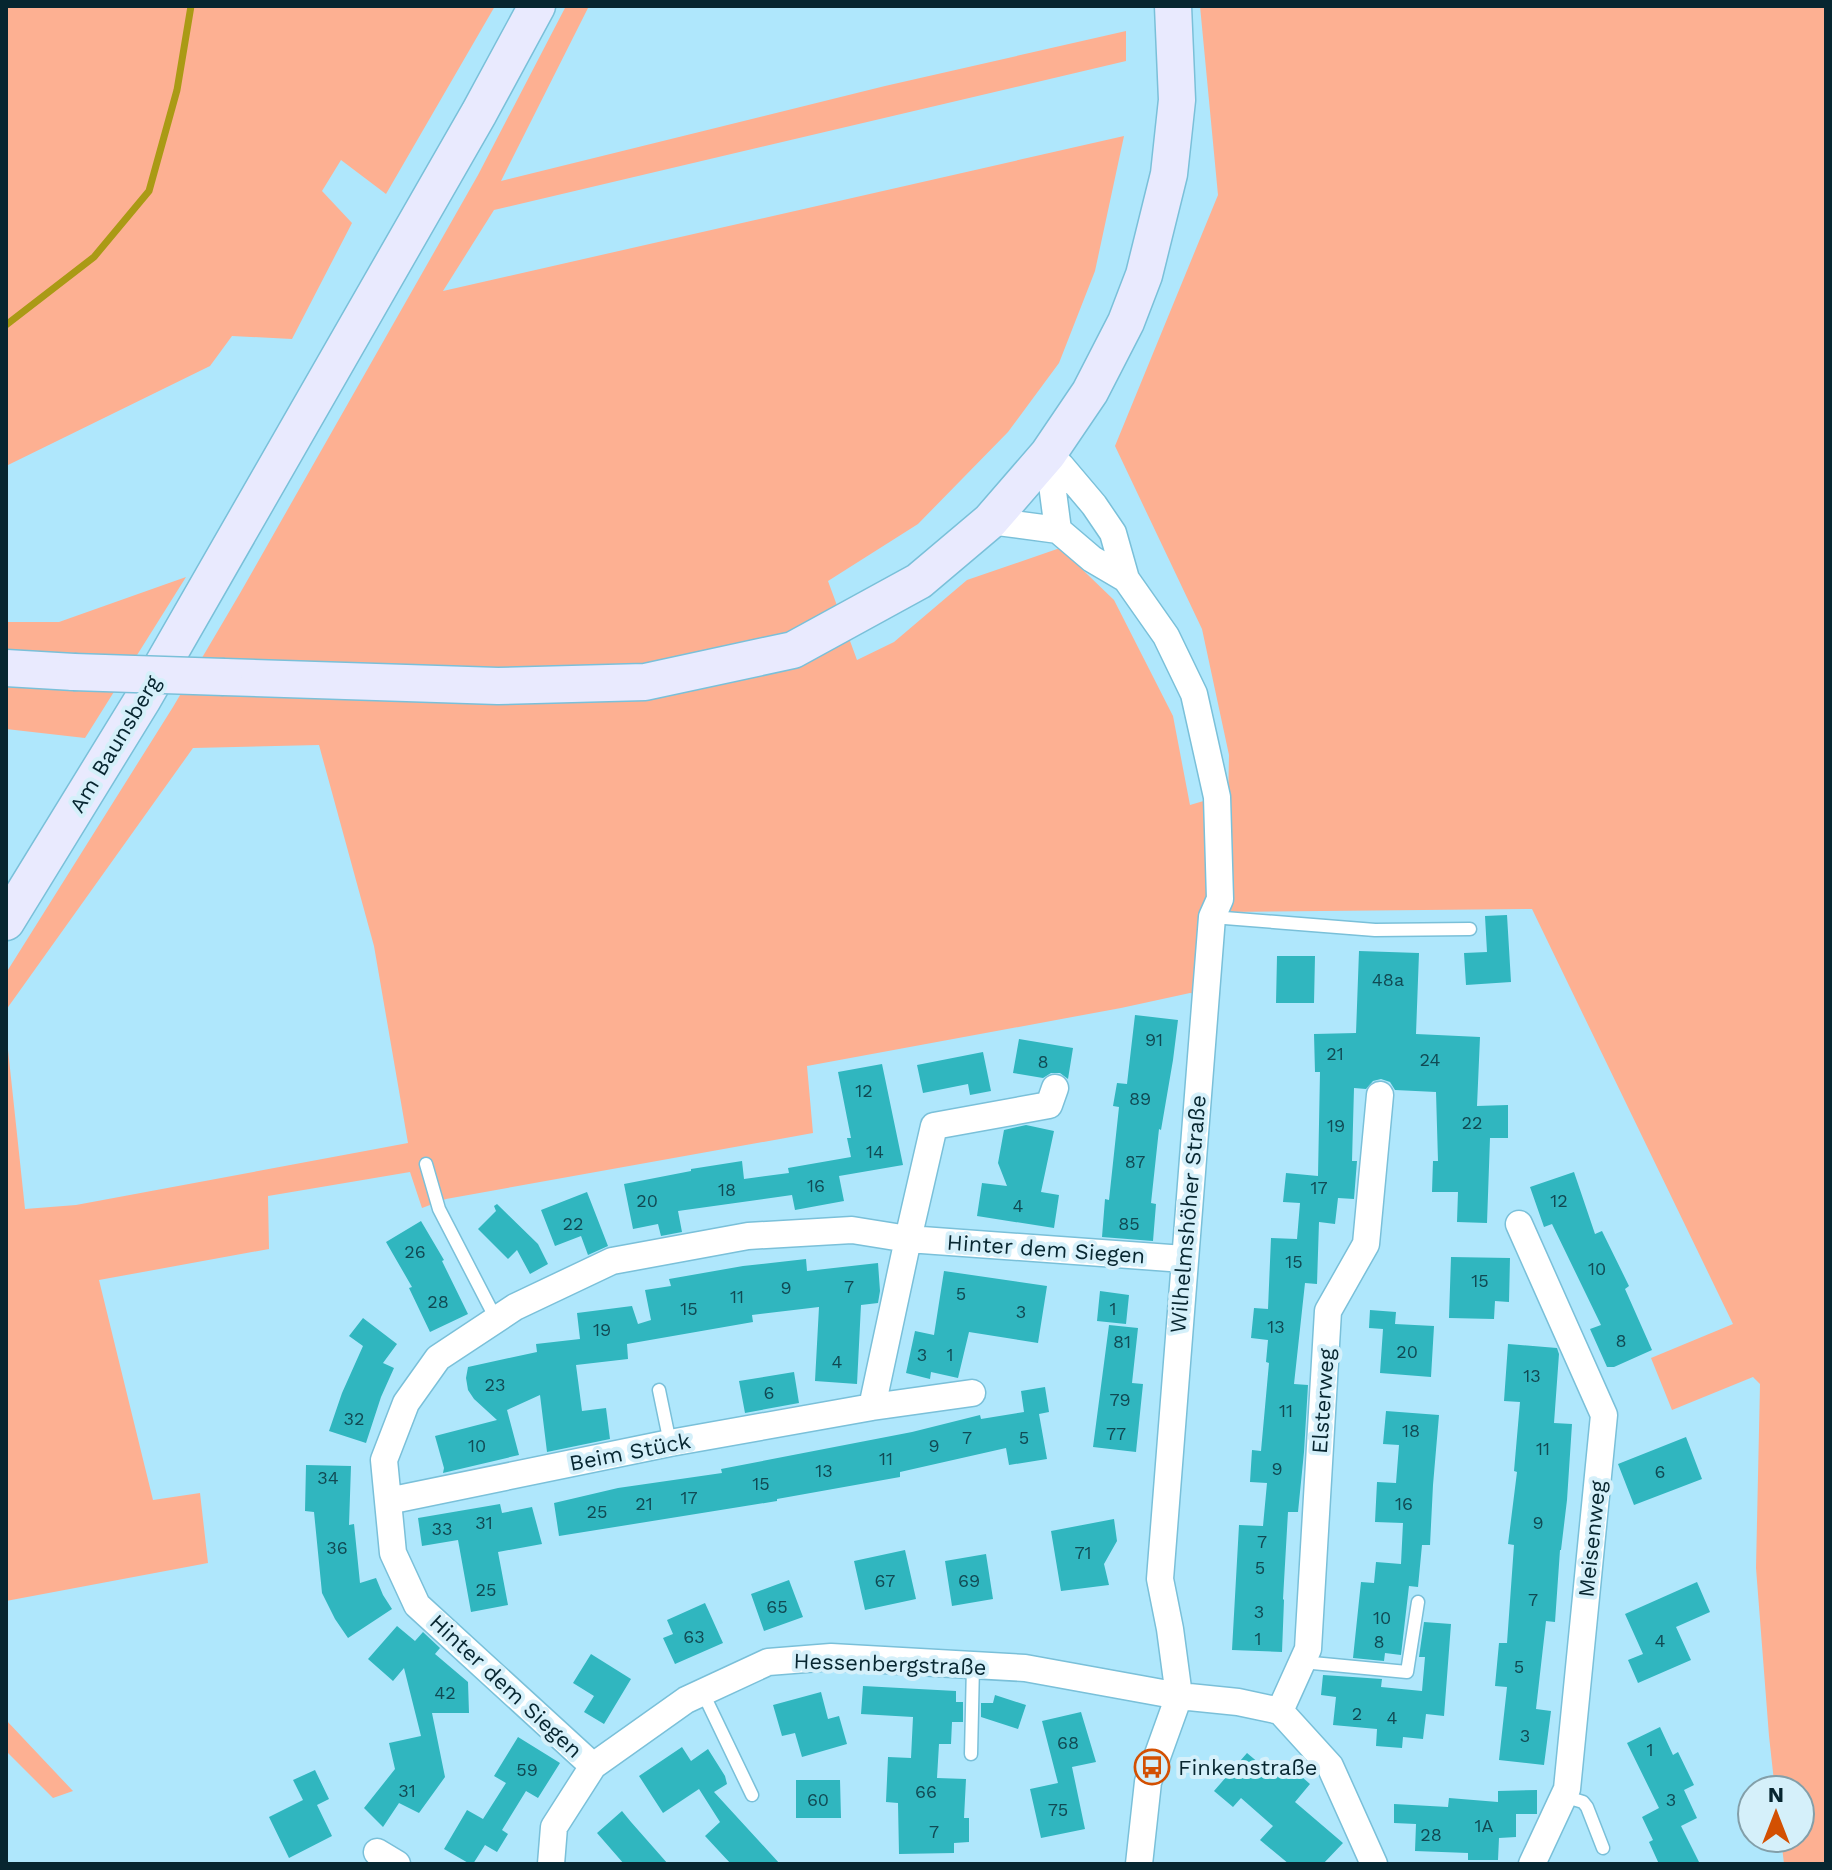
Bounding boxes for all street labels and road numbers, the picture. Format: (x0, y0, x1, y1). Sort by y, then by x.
street label: Am Baunsberg (64, 671, 166, 817)
street label: Wilhelmshöher Straße (1165, 1094, 1211, 1334)
street label: Hinter dem Siegen (946, 1230, 1146, 1268)
street label: Elsterweg (1307, 1347, 1339, 1455)
street label: Beim Stück (567, 1428, 693, 1476)
street label: Meisenweg (1573, 1479, 1611, 1599)
street label: Hinter dem Siegen (425, 1609, 587, 1763)
street label: Hessenbergstraße (793, 1648, 987, 1680)

